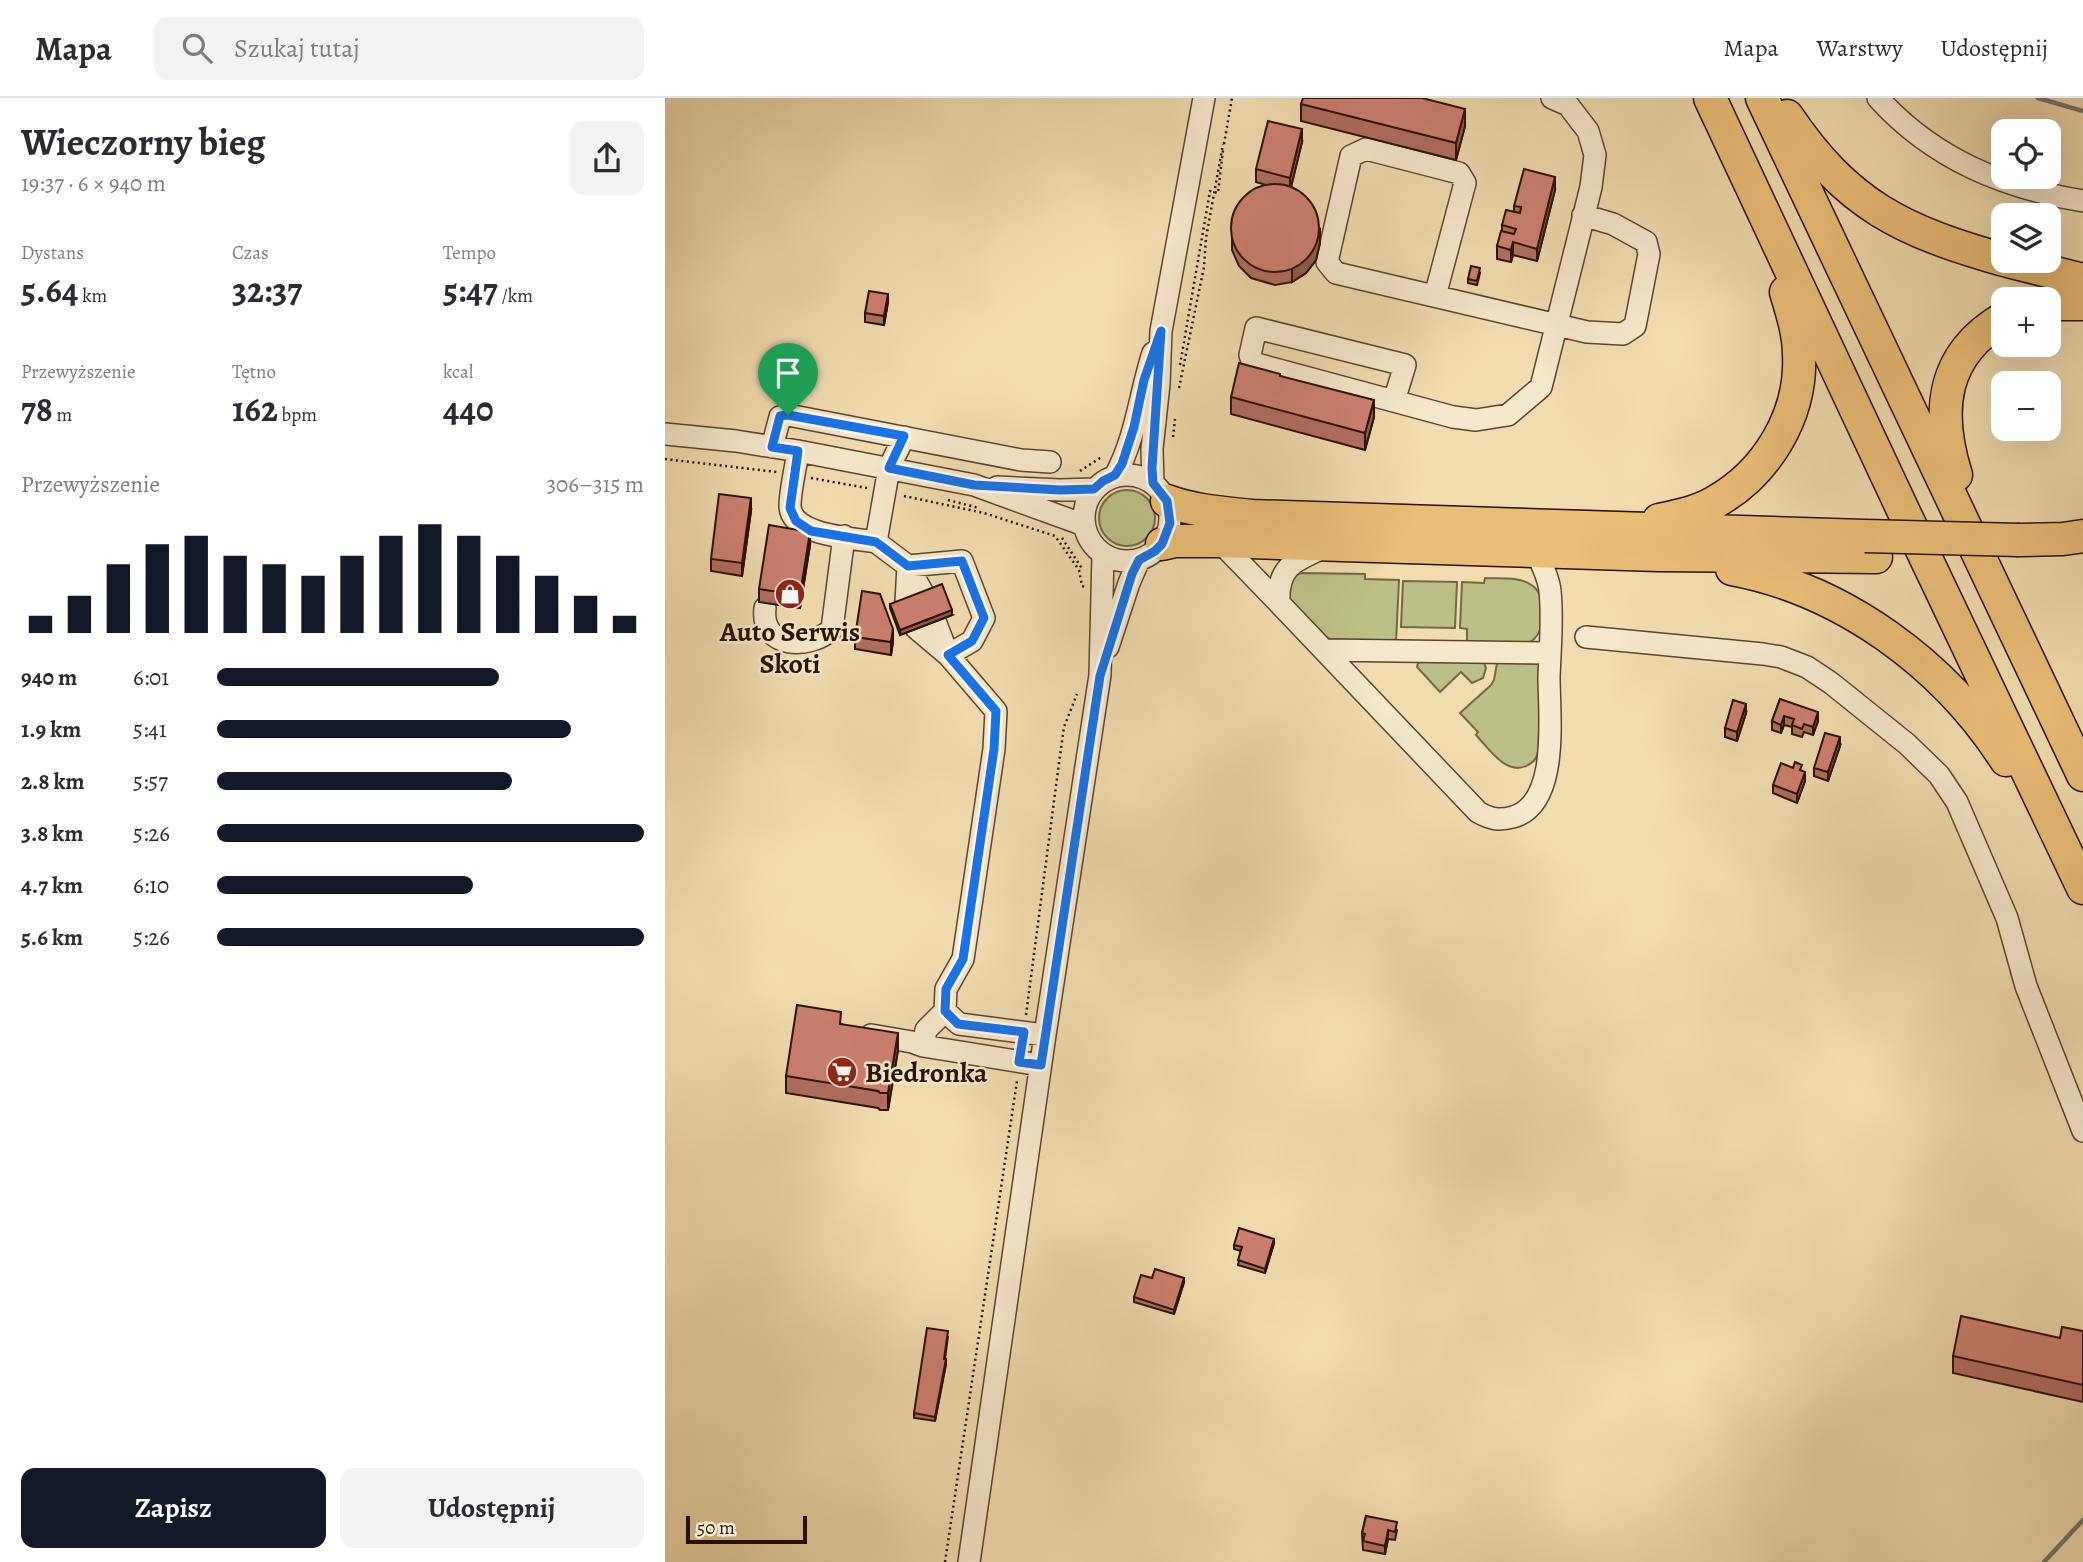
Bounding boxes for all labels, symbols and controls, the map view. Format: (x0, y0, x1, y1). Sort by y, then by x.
search box (154, 17, 644, 80)
text: Mapa (35, 26, 112, 71)
icon: search (178, 29, 216, 67)
text: Szukaj tutaj (234, 31, 360, 66)
text: Mapa (1723, 32, 1779, 64)
text: Warstwy (1817, 32, 1903, 64)
text: Udostępnij (1941, 32, 2048, 64)
text: Wieczorny bieg (21, 116, 266, 168)
map controls (1991, 119, 2061, 441)
button: locate (1991, 119, 2061, 189)
button: share (570, 121, 644, 195)
text: 19:37 · 6 × 940 m (21, 168, 166, 199)
button: layers (1991, 203, 2061, 273)
text: Dystans (21, 240, 84, 266)
text: Czas (232, 240, 269, 266)
text: Tempo (443, 240, 496, 266)
text: 5.64 (21, 266, 78, 314)
text: 32:37 (232, 266, 302, 314)
text: 5:47 (443, 266, 498, 314)
text: km (78, 283, 107, 309)
text: /km (498, 283, 533, 309)
button: + (1991, 287, 2061, 357)
pin (758, 343, 818, 415)
icon: arrive (769, 354, 807, 392)
text: Przewyższenie (21, 359, 136, 385)
text: Tętno (232, 359, 276, 385)
text: kcal (443, 359, 473, 385)
button: − (1991, 371, 2061, 441)
text: 78 (21, 385, 53, 433)
text: 162 (232, 385, 278, 433)
text: 440 (443, 385, 494, 433)
text: m (53, 402, 72, 428)
text: bpm (278, 402, 317, 428)
text: Przewyższenie (21, 469, 160, 500)
text: 306–315 m (547, 469, 644, 500)
shop icon: Auto Serwis Skoti (773, 577, 807, 611)
place label: Auto Serwis Skoti (719, 613, 860, 683)
text: 940 m (21, 662, 77, 693)
text: 6:01 (133, 662, 169, 693)
text: 1.9 km (21, 714, 81, 745)
text: 5:41 (133, 714, 167, 745)
text: 2.8 km (21, 766, 85, 797)
text: 5:57 (133, 766, 168, 797)
text: 3.8 km (21, 818, 83, 849)
text: 5:26 (133, 818, 170, 849)
text: 4.7 km (21, 870, 83, 901)
text: 6:10 (133, 870, 169, 901)
text: 5.6 km (21, 922, 83, 953)
text: 5:26 (133, 922, 170, 953)
place label: Biedronka (865, 1054, 988, 1092)
supermarket icon: Biedronka (825, 1055, 859, 1089)
button: Zapisz (21, 1468, 326, 1548)
button: Udostępnij (340, 1468, 644, 1548)
scale bar (686, 1513, 807, 1545)
text: 50 m (697, 1515, 735, 1541)

